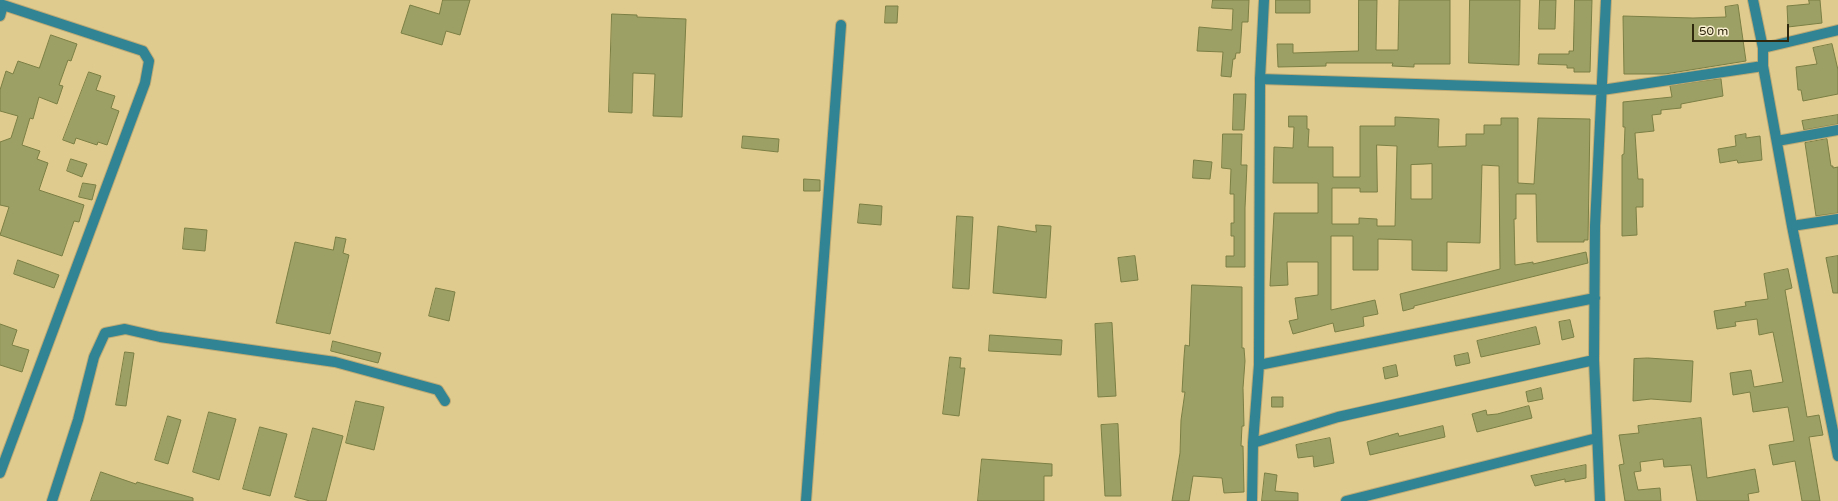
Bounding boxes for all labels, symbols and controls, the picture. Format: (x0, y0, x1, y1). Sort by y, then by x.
scale bar (1694, 16, 1791, 42)
text: 50 m (1699, 24, 1728, 38)

